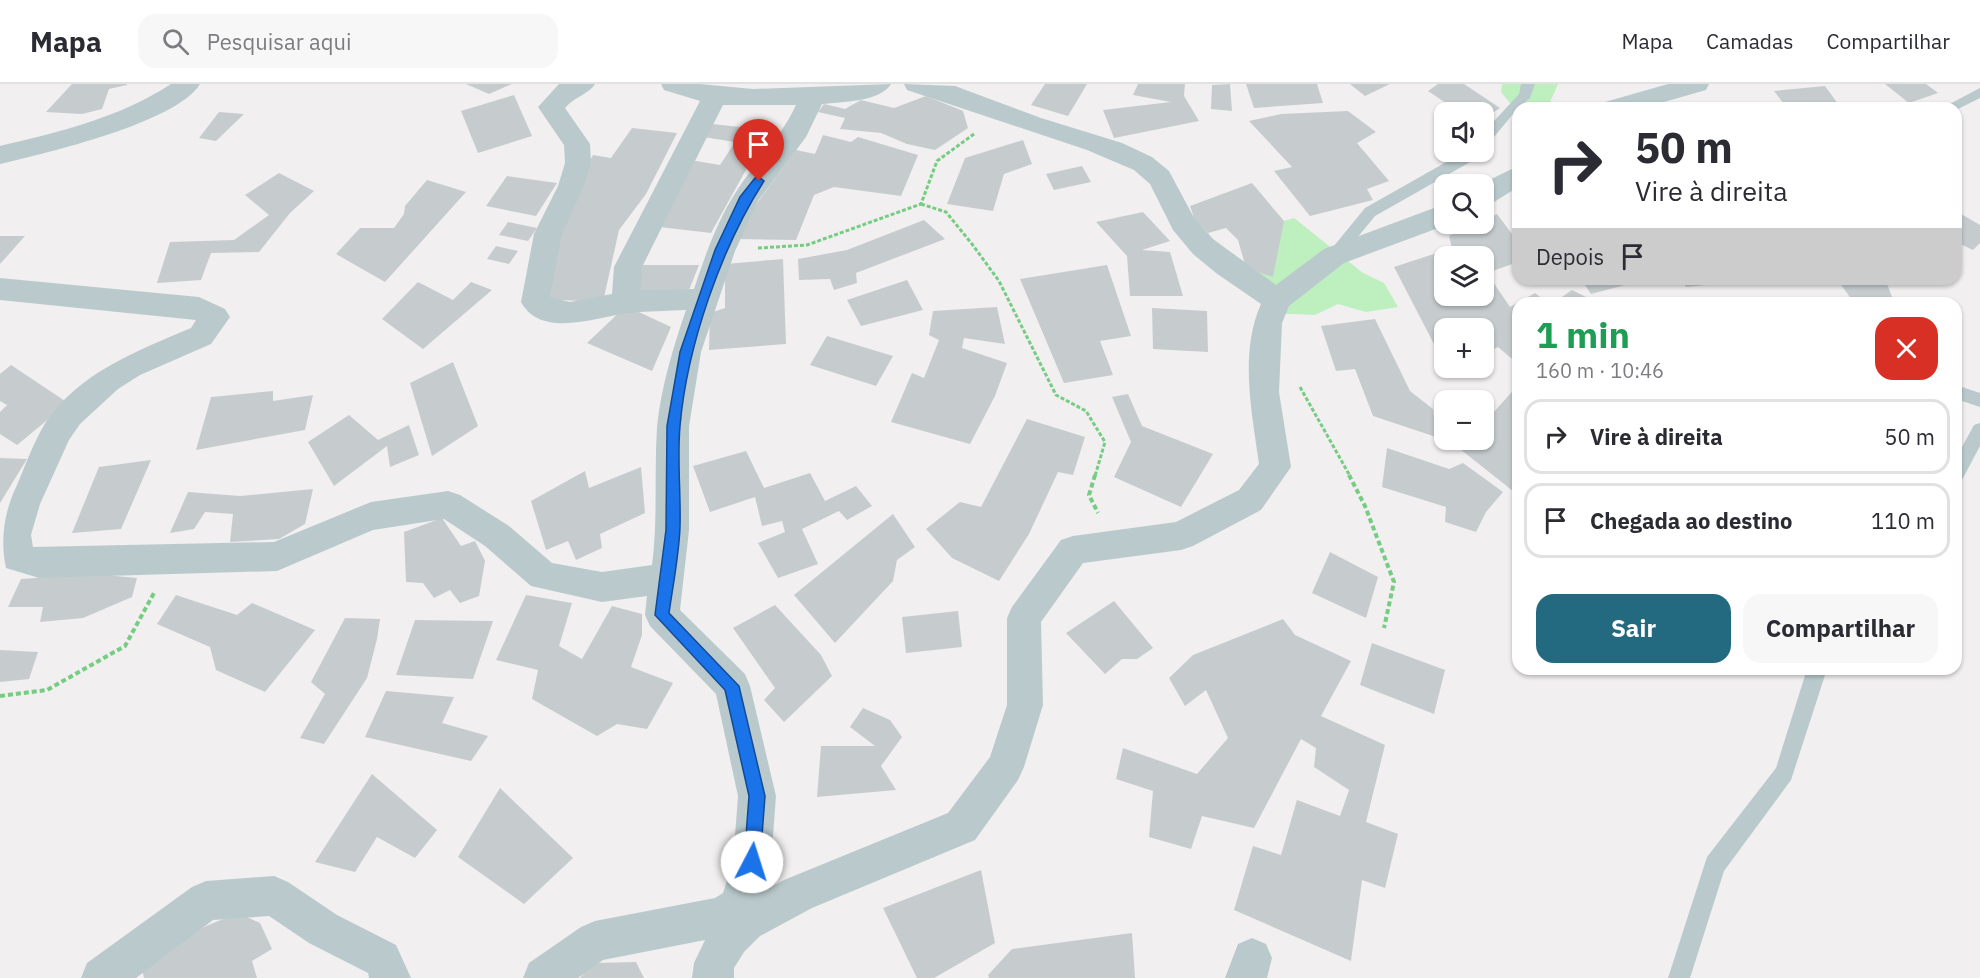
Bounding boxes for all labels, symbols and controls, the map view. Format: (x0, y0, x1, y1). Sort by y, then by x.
search box (138, 14, 558, 68)
text: Mapa (30, 23, 102, 60)
icon: search (159, 25, 192, 58)
text: Pesquisar aqui (207, 27, 352, 56)
text: Mapa (1621, 27, 1673, 55)
text: Camadas (1706, 27, 1793, 55)
text: Compartilhar (1826, 27, 1950, 55)
map controls (1434, 102, 1494, 450)
button: sound (1434, 102, 1494, 162)
pin (733, 119, 784, 181)
text: 50 m (1635, 120, 1733, 175)
icon: right (1536, 126, 1614, 204)
icon: arrive (742, 128, 775, 161)
text: Vire à direita (1635, 173, 1788, 208)
button: search (1434, 174, 1494, 234)
icon: arrive (1616, 240, 1649, 273)
text: Depois (1536, 242, 1604, 271)
button: layers (1434, 246, 1494, 306)
text: 1 min (1536, 311, 1630, 358)
button: close (1875, 317, 1938, 380)
button: + (1434, 318, 1494, 378)
text: 160 m · 10:46 (1536, 357, 1664, 384)
button: − (1434, 390, 1494, 450)
icon: right (1539, 420, 1572, 453)
text: Vire à direita (1590, 422, 1723, 451)
text: 50 m (1884, 422, 1935, 451)
icon: arrive (1539, 504, 1572, 537)
text: Chegada ao destino (1590, 506, 1793, 535)
text: 110 m (1871, 506, 1935, 535)
button: Sair (1536, 594, 1731, 663)
button: Compartilhar (1743, 594, 1938, 663)
position arrow (720, 830, 784, 894)

